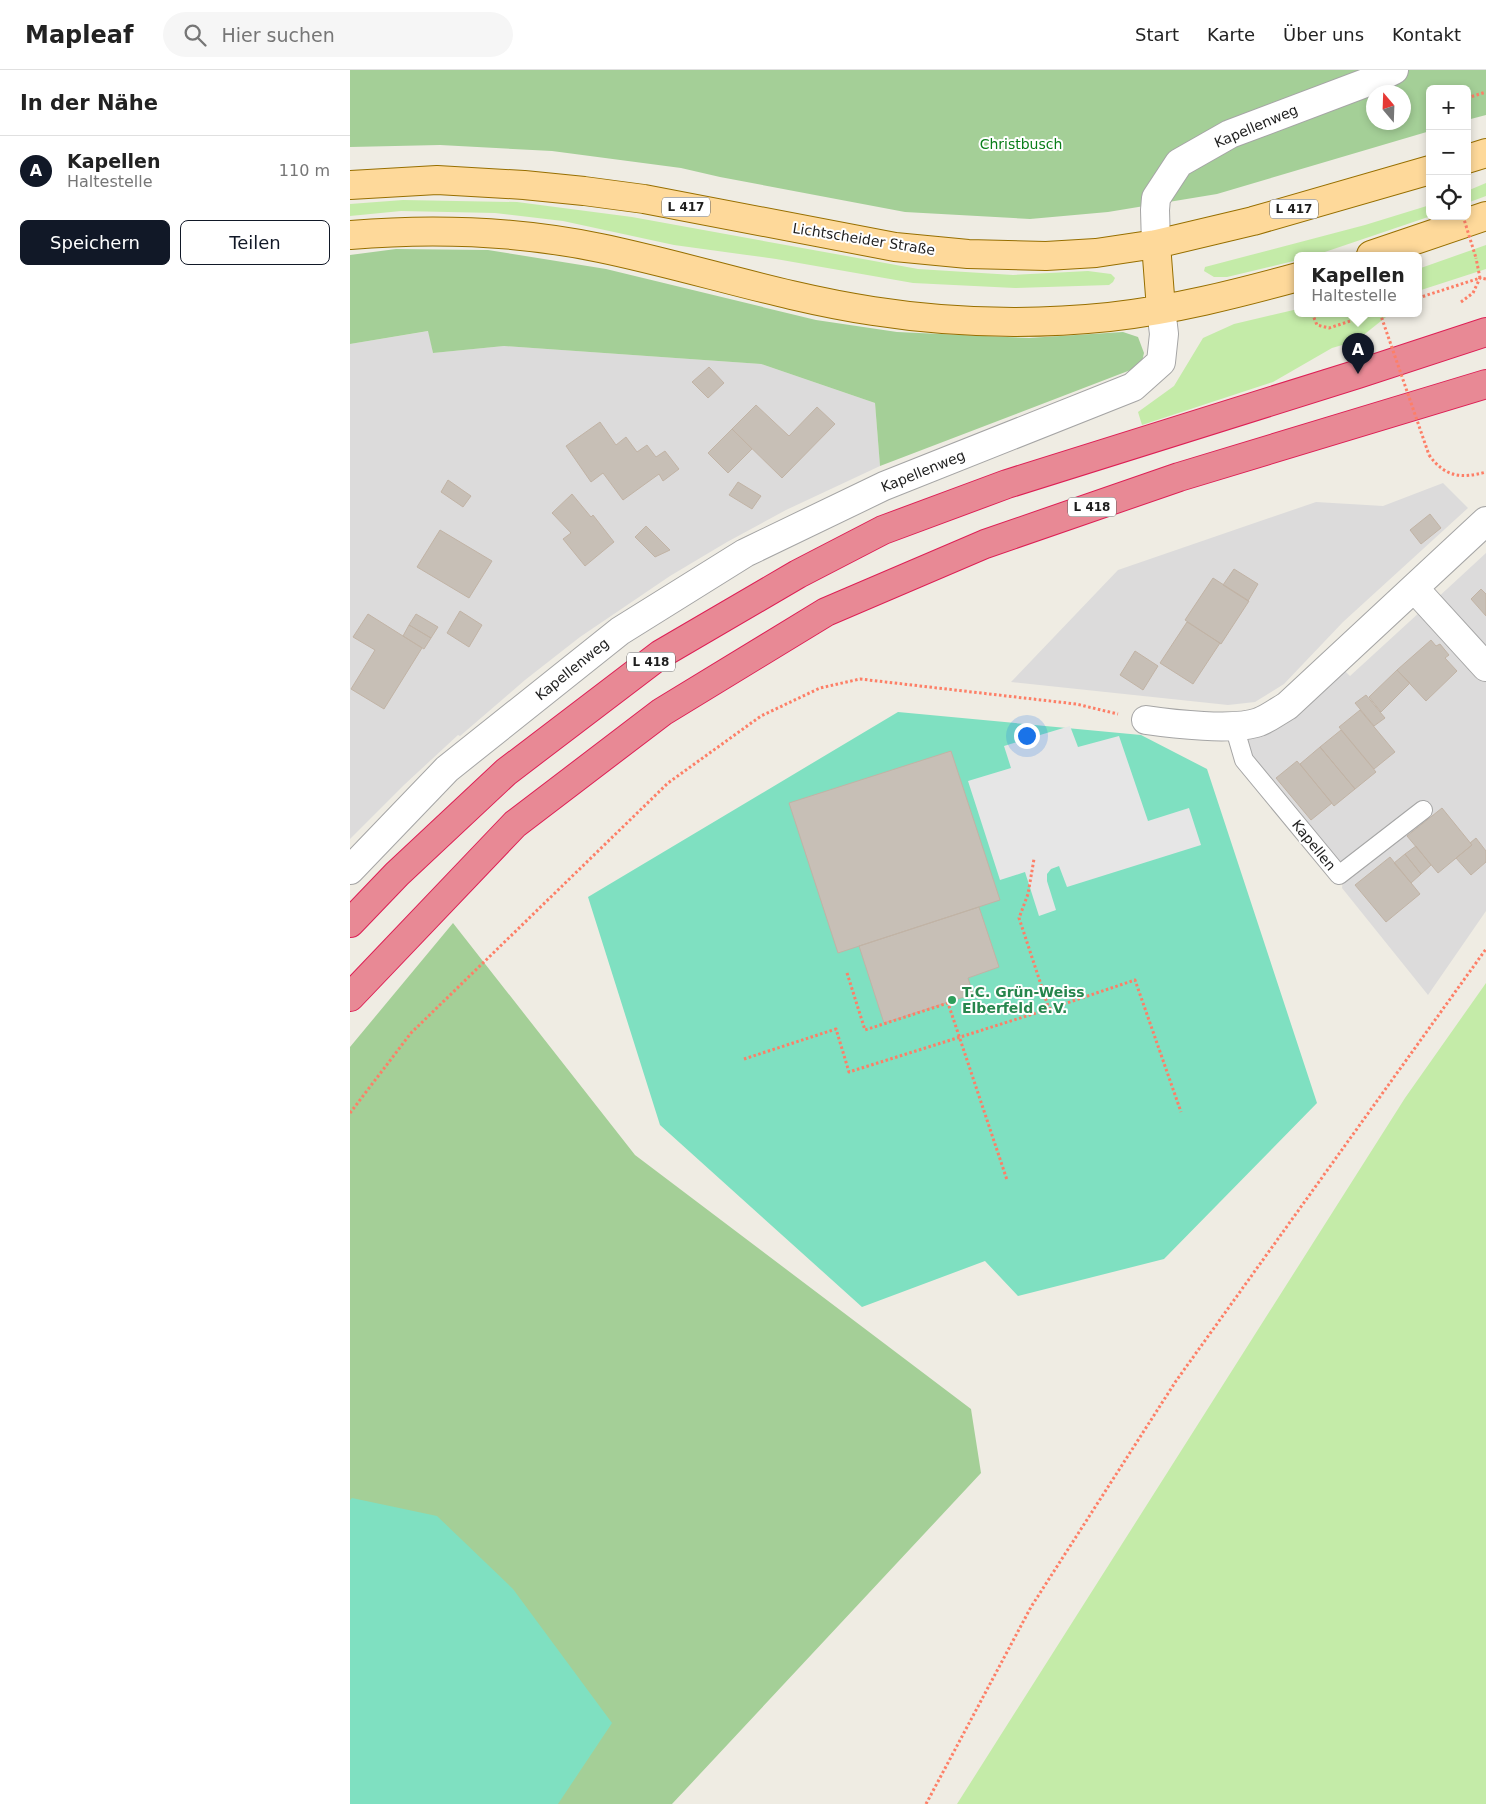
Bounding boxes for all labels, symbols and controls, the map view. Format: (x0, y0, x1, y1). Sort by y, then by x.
search box (163, 12, 513, 57)
text: Mapleaf (25, 21, 133, 49)
icon: search (181, 21, 209, 49)
text: Hier suchen (221, 24, 335, 46)
text: Start (1135, 24, 1179, 45)
text: Karte (1207, 24, 1255, 45)
text: Über uns (1283, 24, 1364, 45)
text: Kontakt (1392, 24, 1461, 45)
north arrow (1366, 85, 1411, 130)
map controls (1426, 85, 1471, 220)
button: + (1426, 85, 1471, 130)
text: In der Nähe (20, 91, 158, 115)
street label: Kapellenweg (1212, 101, 1300, 151)
button: − (1426, 130, 1471, 175)
park label: Christbusch (980, 136, 1062, 152)
text: Kapellen (67, 150, 160, 172)
text: A (30, 161, 42, 180)
text: 110 m (279, 161, 330, 180)
text: Haltestelle (67, 172, 153, 191)
button: locate (1426, 175, 1471, 220)
road number: L 417 (662, 198, 710, 216)
road number: L 417 (1270, 200, 1318, 218)
button: Speichern (20, 220, 170, 265)
button: Teilen (180, 220, 330, 265)
street label: Lichtscheider Straße (792, 220, 936, 258)
popup (1294, 252, 1422, 317)
text: Kapellen (1311, 264, 1405, 286)
text: Haltestelle (1311, 286, 1397, 305)
pin: A (1342, 333, 1374, 374)
street label: Kapellenweg (879, 447, 967, 495)
road number: L 418 (1068, 498, 1116, 517)
street label: Kapellenweg (532, 635, 612, 703)
road number: L 418 (627, 652, 675, 672)
your location (1014, 723, 1040, 749)
street label: Kapellen (1289, 817, 1339, 873)
place label: T.C. Grün-Weiss Elberfeld e.V. (962, 984, 1085, 1016)
marker: T.C. Grün-Weiss Elberfeld e.V. (946, 994, 958, 1006)

